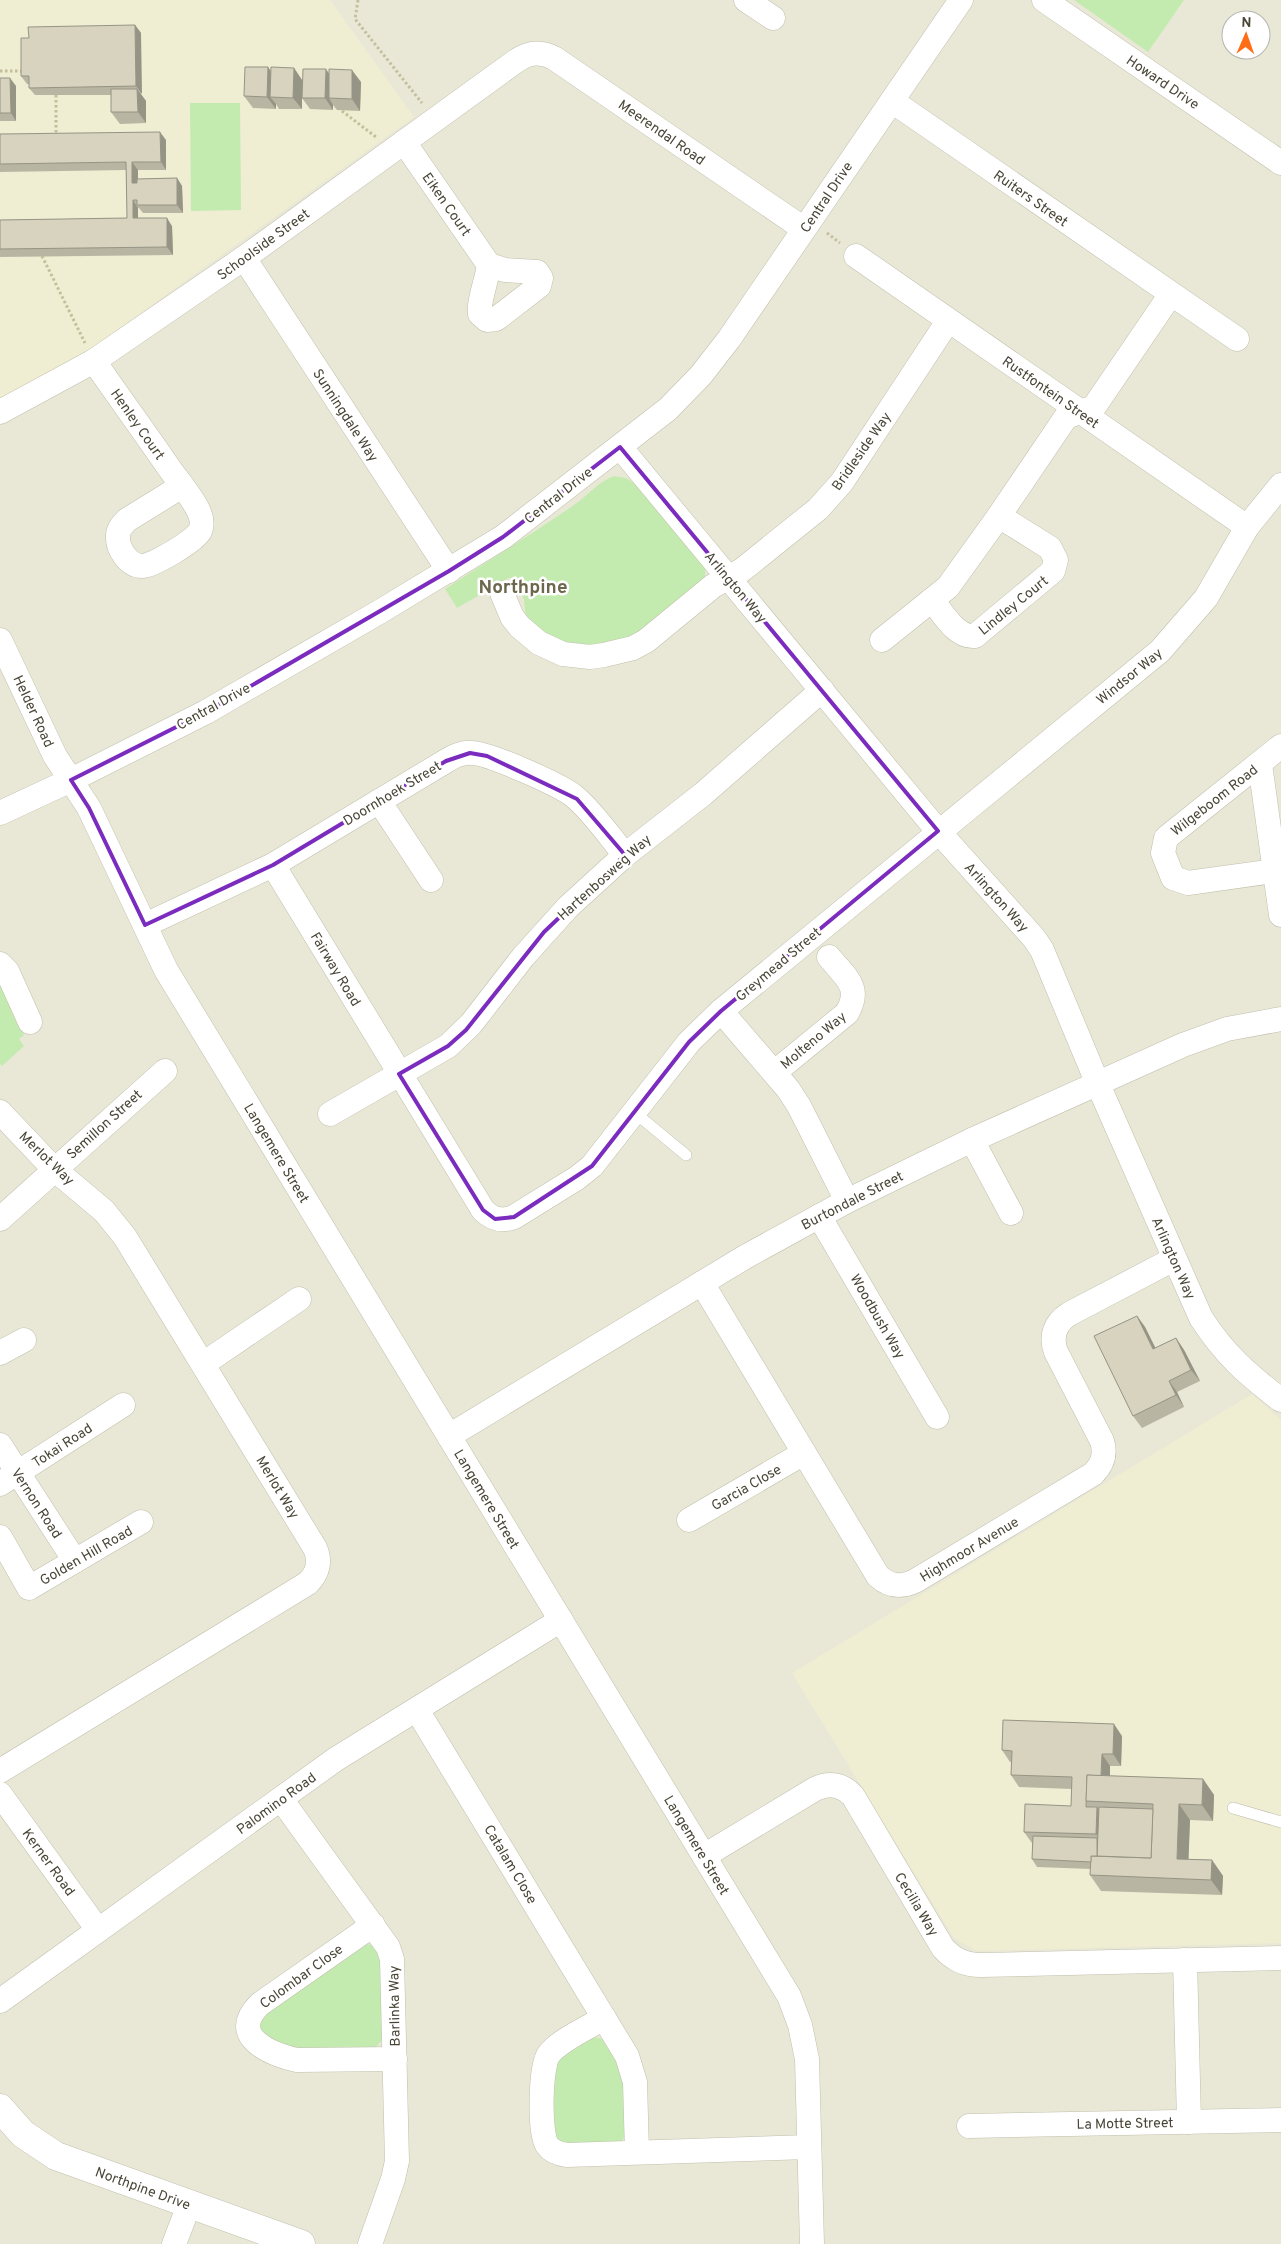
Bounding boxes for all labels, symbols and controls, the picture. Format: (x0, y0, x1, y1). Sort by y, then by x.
north arrow (1221, 10, 1271, 60)
text: N (1241, 15, 1252, 32)
street label: Howard Drive (1122, 53, 1202, 114)
street label: Meerendal Road (614, 97, 708, 170)
street label: Central Drive (797, 159, 857, 237)
street label: Ruiters Street (990, 167, 1071, 231)
street label: Eiken Court (418, 170, 474, 240)
street label: Schoolside Street (214, 206, 313, 284)
street label: Rustfontein Street (998, 353, 1102, 433)
street label: Sunningdale Way (308, 366, 381, 465)
street label: Henley Court (106, 386, 168, 464)
street label: Bridleside Way (829, 409, 896, 494)
street label: Central Drive (521, 464, 596, 528)
street label: Arlington Way (700, 549, 770, 627)
street label: Lindley Court (976, 573, 1052, 639)
district label: Northpine (479, 576, 567, 600)
street label: Windsor Way (1093, 645, 1166, 709)
street label: Helder Road (9, 673, 57, 750)
street label: Central Drive (174, 680, 254, 735)
street label: Doornhoek Street (341, 758, 445, 830)
street label: Wilgeboom Road (1168, 762, 1262, 840)
street label: Hartenbosweg Way (555, 832, 655, 925)
street label: Arlington Way (960, 860, 1032, 936)
street label: Greymead Street (733, 924, 825, 1006)
street label: Fairway Road (306, 930, 363, 1010)
street label: Molteno Way (778, 1009, 850, 1074)
street label: Semillon Street (64, 1087, 146, 1164)
street label: Langemere Street (239, 1101, 312, 1207)
street label: Merlot Way (15, 1129, 77, 1190)
street label: Burtondale Street (799, 1168, 906, 1234)
street label: Arlington Way (1147, 1215, 1198, 1302)
street label: Woodbush Way (846, 1271, 908, 1362)
street label: Tokai Road (29, 1420, 96, 1472)
street label: Langemere Street (449, 1447, 522, 1553)
street label: Merlot Way (251, 1453, 302, 1522)
street label: Garcia Close (709, 1461, 785, 1515)
street label: Vernon Road (7, 1466, 65, 1542)
street label: Highmoor Avenue (917, 1514, 1022, 1586)
street label: Golden Hill Road (37, 1523, 136, 1590)
street label: Palomino Road (234, 1770, 320, 1839)
street label: Langemere Street (659, 1793, 732, 1899)
street label: Catalam Close (479, 1822, 540, 1907)
street label: Kerner Road (18, 1826, 78, 1900)
street label: Cecilia Way (890, 1870, 941, 1940)
street label: Colombar Close (257, 1941, 347, 2013)
street label: Barlinka Way (386, 1965, 405, 2047)
street label: La Motte Street (1076, 2115, 1174, 2134)
street label: Northpine Drive (93, 2164, 192, 2214)

